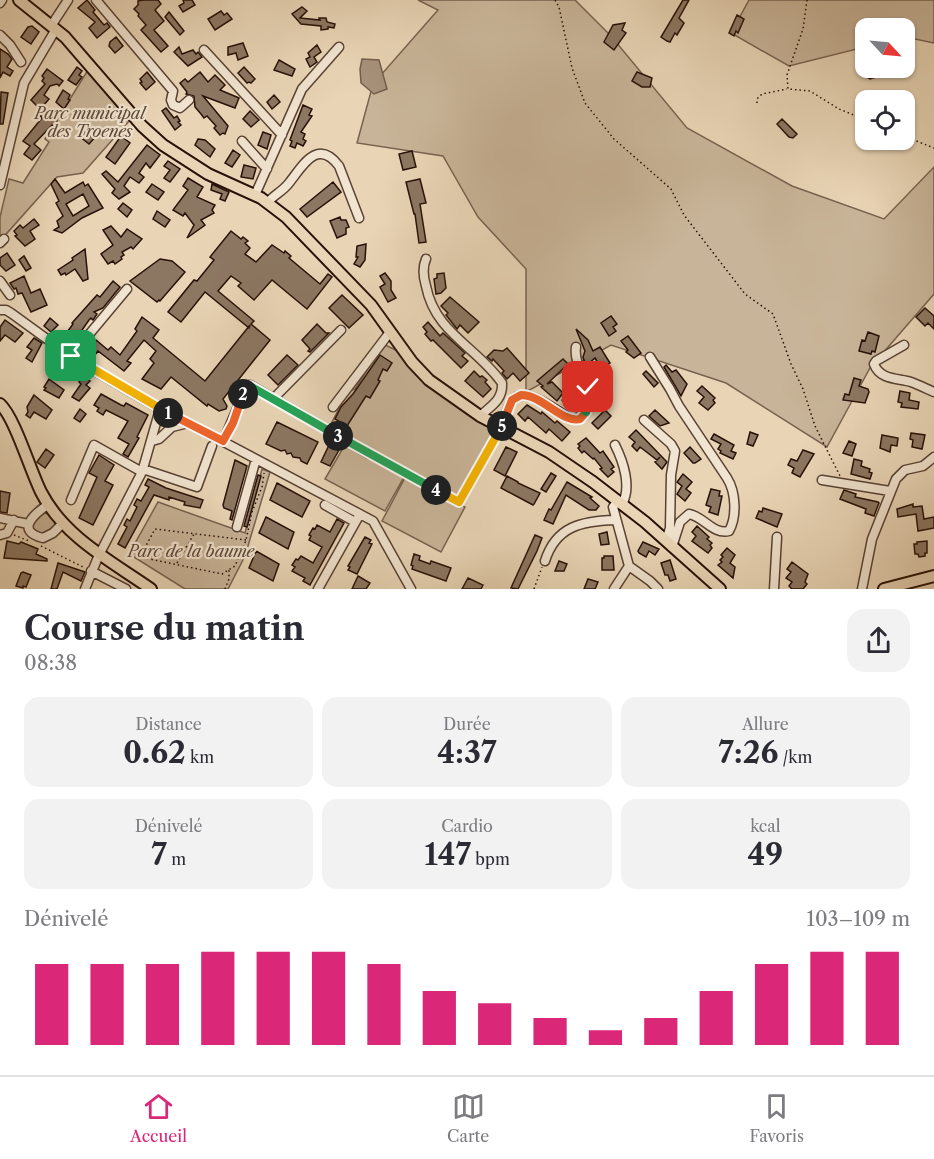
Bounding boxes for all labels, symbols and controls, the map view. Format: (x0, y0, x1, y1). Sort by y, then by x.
north arrow (855, 18, 915, 78)
map controls (855, 18, 915, 150)
button: locate (855, 90, 915, 150)
park label: Parc municipal des Troenes (33, 103, 147, 141)
pin (45, 330, 96, 381)
icon: arrive (54, 339, 87, 372)
pin (562, 361, 613, 412)
icon: check (571, 370, 604, 403)
pin: 2 (228, 379, 258, 409)
text: 2 (238, 384, 248, 404)
pin: 1 (153, 398, 183, 428)
text: 1 (164, 403, 172, 423)
pin: 5 (487, 411, 517, 441)
text: 5 (498, 416, 506, 436)
pin: 3 (323, 421, 353, 451)
text: 3 (333, 426, 343, 446)
pin: 4 (421, 475, 451, 505)
text: 4 (431, 480, 441, 500)
park label: Parc de la baume (126, 541, 256, 561)
text: Course du matin (24, 608, 305, 649)
button: share (847, 609, 910, 672)
text: 08:38 (24, 651, 77, 675)
text: Distance (136, 714, 202, 734)
text: Durée (443, 714, 491, 734)
text: Allure (742, 714, 789, 734)
text: 0.62 (123, 734, 186, 771)
text: 4:37 (437, 734, 497, 771)
text: 7:26 (718, 734, 778, 771)
text: km (186, 747, 214, 767)
text: /km (778, 747, 813, 767)
text: Dénivelé (135, 816, 202, 836)
text: Cardio (441, 816, 493, 836)
text: kcal (750, 816, 780, 836)
text: 7 (151, 836, 167, 873)
text: 147 (424, 836, 471, 873)
text: 49 (747, 836, 783, 873)
text: m (167, 849, 186, 869)
text: bpm (471, 849, 510, 869)
text: Dénivelé (24, 907, 108, 931)
text: 103–109 m (807, 907, 910, 931)
tab: Accueil (130, 1090, 187, 1146)
tab: Carte (447, 1090, 489, 1146)
tab: Favoris (749, 1090, 804, 1146)

